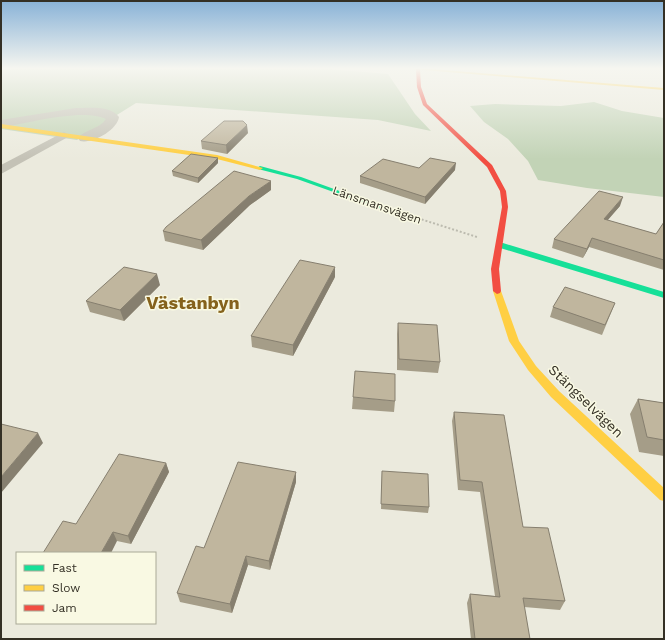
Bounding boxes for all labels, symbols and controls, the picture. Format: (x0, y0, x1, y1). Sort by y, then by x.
street label: Länsmansvägen (331, 183, 423, 227)
district label: Västanbyn (146, 292, 240, 313)
street label: Stängselvägen (545, 361, 627, 441)
legend (16, 552, 156, 624)
text: Fast (52, 561, 77, 575)
text: Slow (52, 581, 80, 595)
text: Jam (52, 601, 77, 615)

